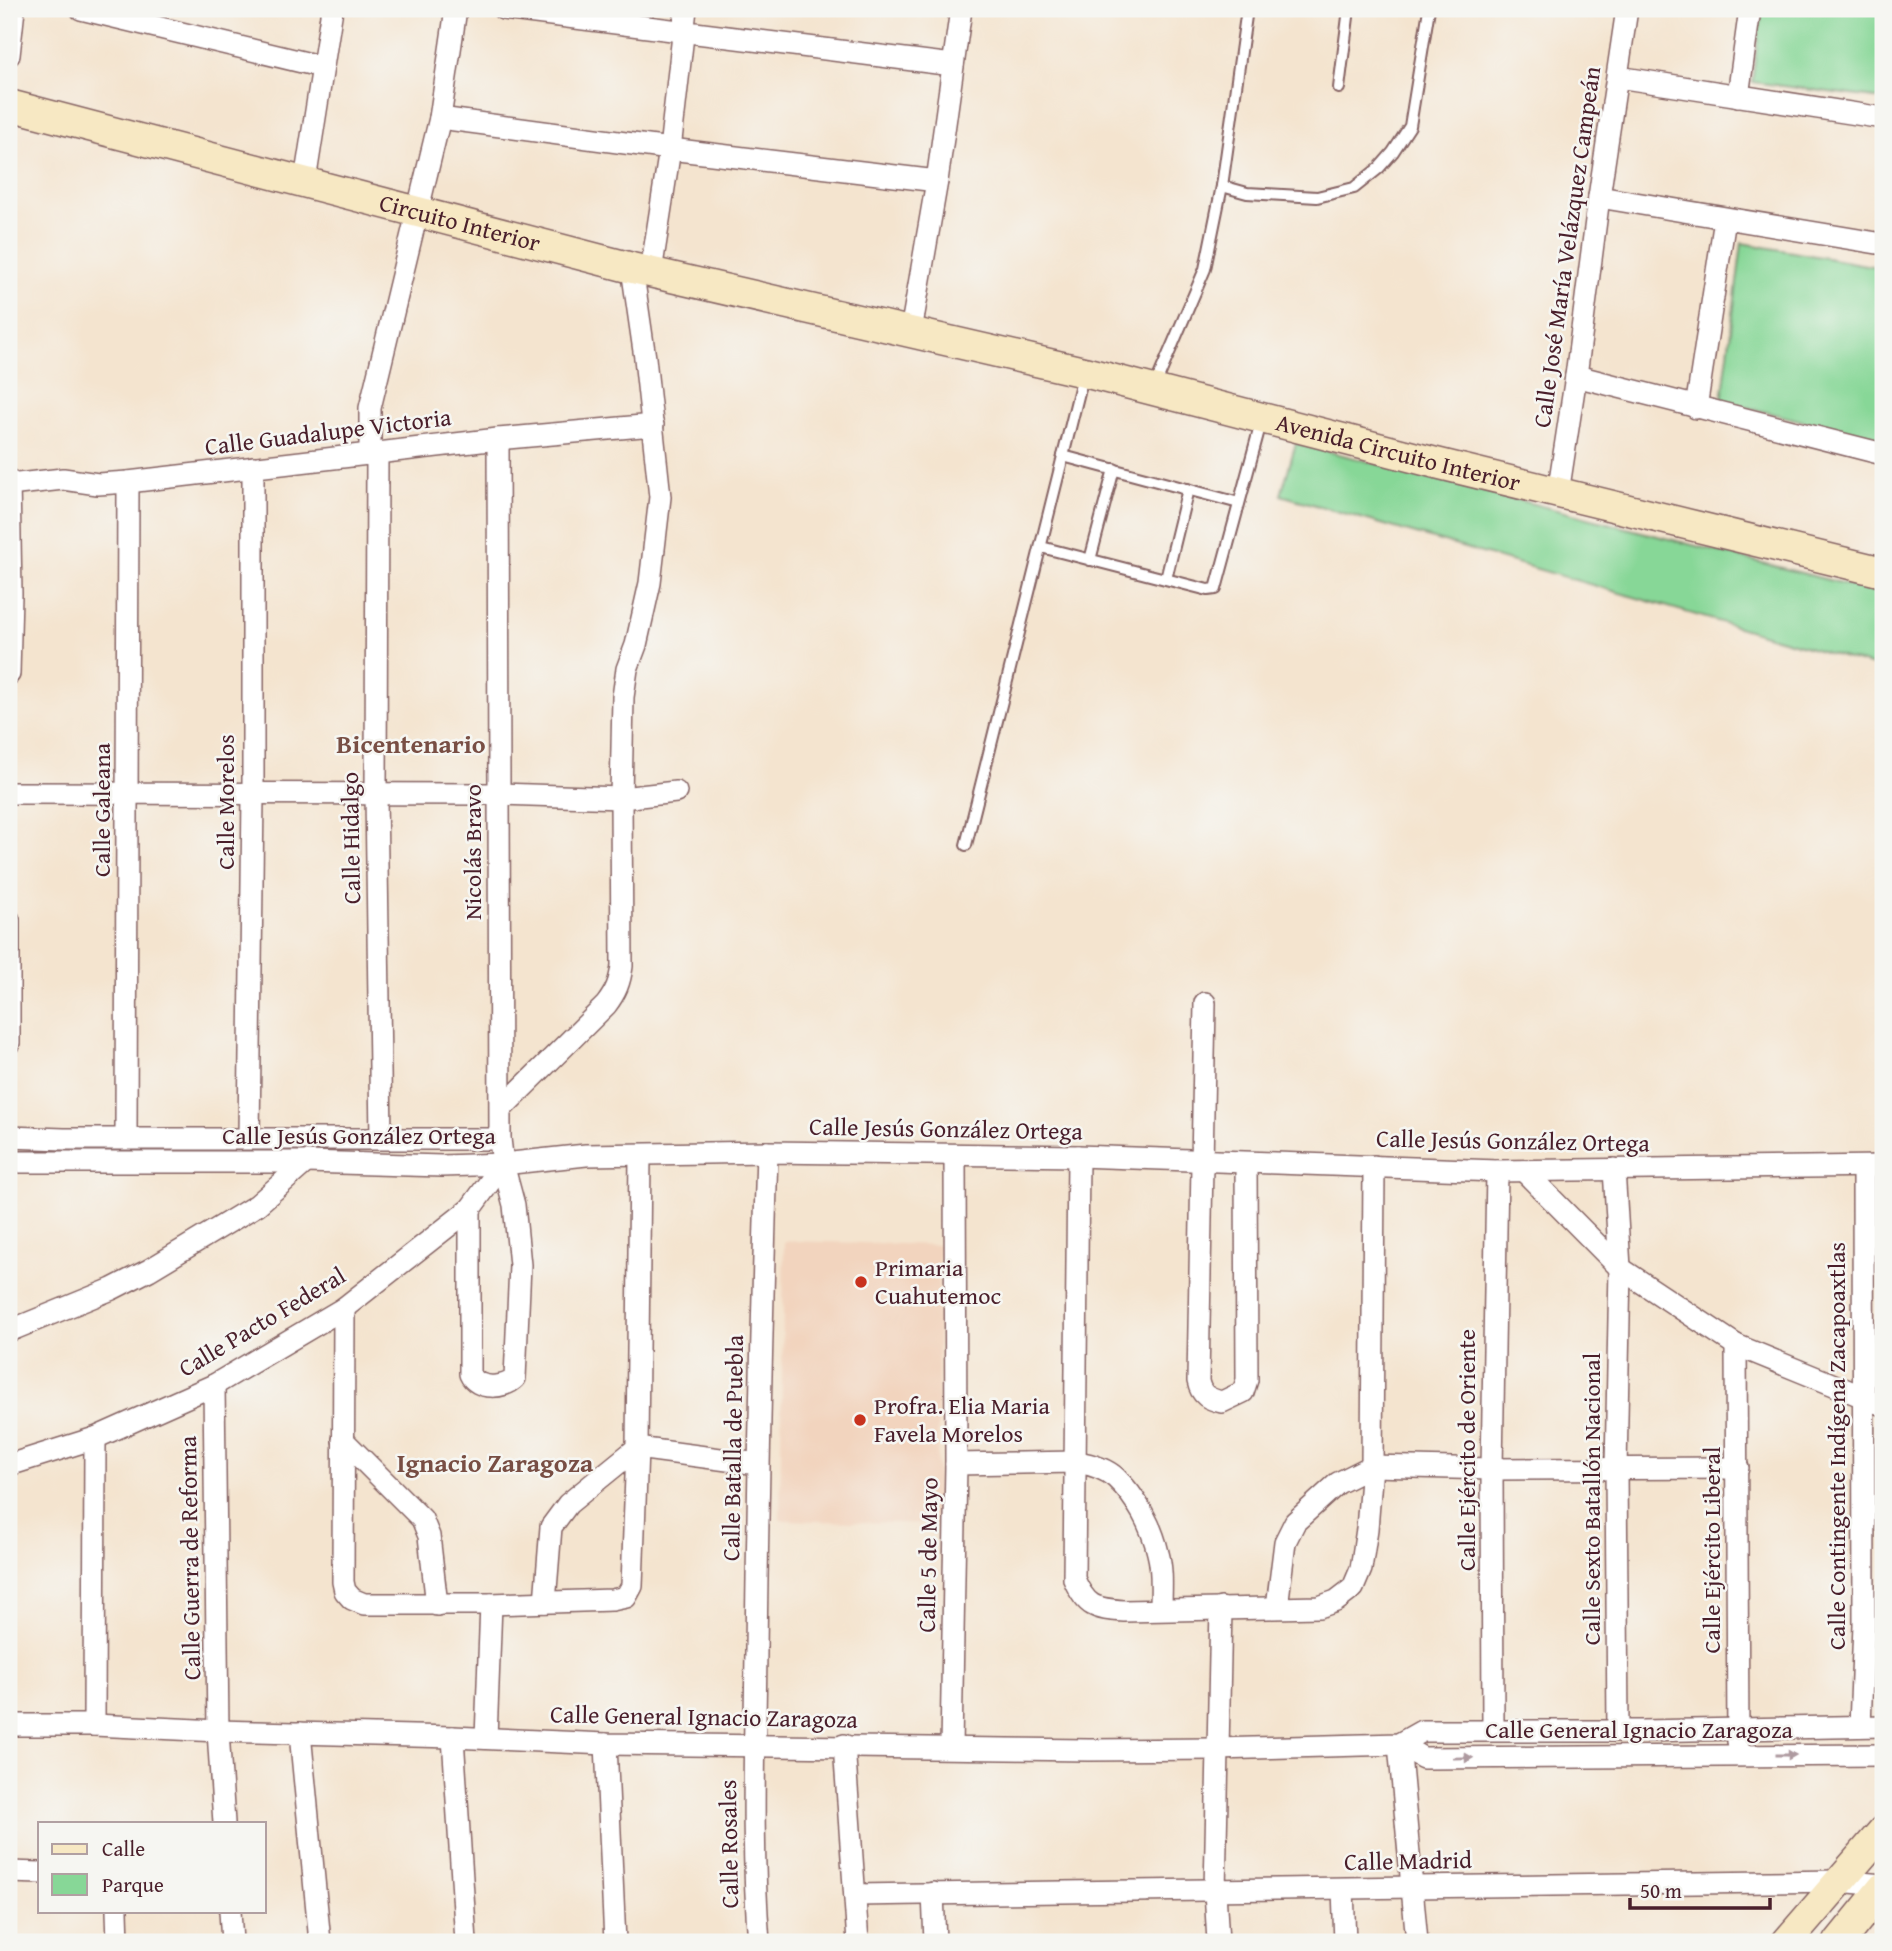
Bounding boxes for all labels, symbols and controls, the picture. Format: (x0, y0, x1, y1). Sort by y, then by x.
street label: Calle José María Velázquez Campeán (1524, 64, 1609, 430)
street label: Circuito Interior (376, 185, 544, 260)
street label: Calle Guadalupe Victoria (203, 399, 454, 464)
street label: Avenida Circuito Interior (1272, 404, 1524, 500)
district label: Bicentenario (336, 724, 486, 763)
street label: Calle Morelos (208, 734, 243, 870)
street label: Calle Galeana (84, 742, 119, 877)
street label: Calle Hidalgo (332, 772, 369, 904)
street label: Nicolás Bravo (455, 784, 490, 920)
street label: Calle Jesús González Ortega (809, 1109, 1084, 1148)
street label: Calle Jesús González Ortega (222, 1118, 496, 1153)
street label: Calle Jesús González Ortega (1376, 1121, 1651, 1160)
street label: Calle Contingente Indígena Zacapoaxtlas (1819, 1242, 1854, 1650)
place label: Primaria Cuahutemoc (875, 1250, 1001, 1313)
street label: Calle Pacto Federal (172, 1258, 352, 1385)
marker: Primaria Cuahutemoc (853, 1274, 869, 1290)
street label: Calle Ejército de Oriente (1449, 1329, 1484, 1571)
street label: Calle Batalla de Puebla (713, 1334, 752, 1561)
street label: Calle Sexto Batallón Nacional (1574, 1352, 1609, 1645)
place label: Profra. Elia Maria Favela Morelos (874, 1388, 1050, 1451)
marker: Profra. Elia Maria Favela Morelos (852, 1412, 868, 1428)
street label: Calle Guerra de Reforma (170, 1435, 209, 1680)
district label: Ignacio Zaragoza (397, 1443, 594, 1482)
street label: Calle Ejército Liberal (1694, 1446, 1729, 1654)
street label: Calle 5 de Mayo (909, 1477, 946, 1633)
street label: Calle General Ignacio Zaragoza (550, 1696, 859, 1737)
street label: Calle General Ignacio Zaragoza (1485, 1712, 1794, 1747)
one-way arrow (1775, 1749, 1797, 1761)
one-way arrow (1453, 1752, 1475, 1764)
street label: Calle Rosales (710, 1779, 747, 1909)
legend (38, 1822, 266, 1912)
text: Calle (102, 1833, 145, 1864)
street label: Calle Madrid (1344, 1842, 1472, 1879)
scale bar (1630, 1867, 1770, 1911)
text: Parque (102, 1869, 164, 1900)
text: 50 m (1640, 1875, 1682, 1906)

